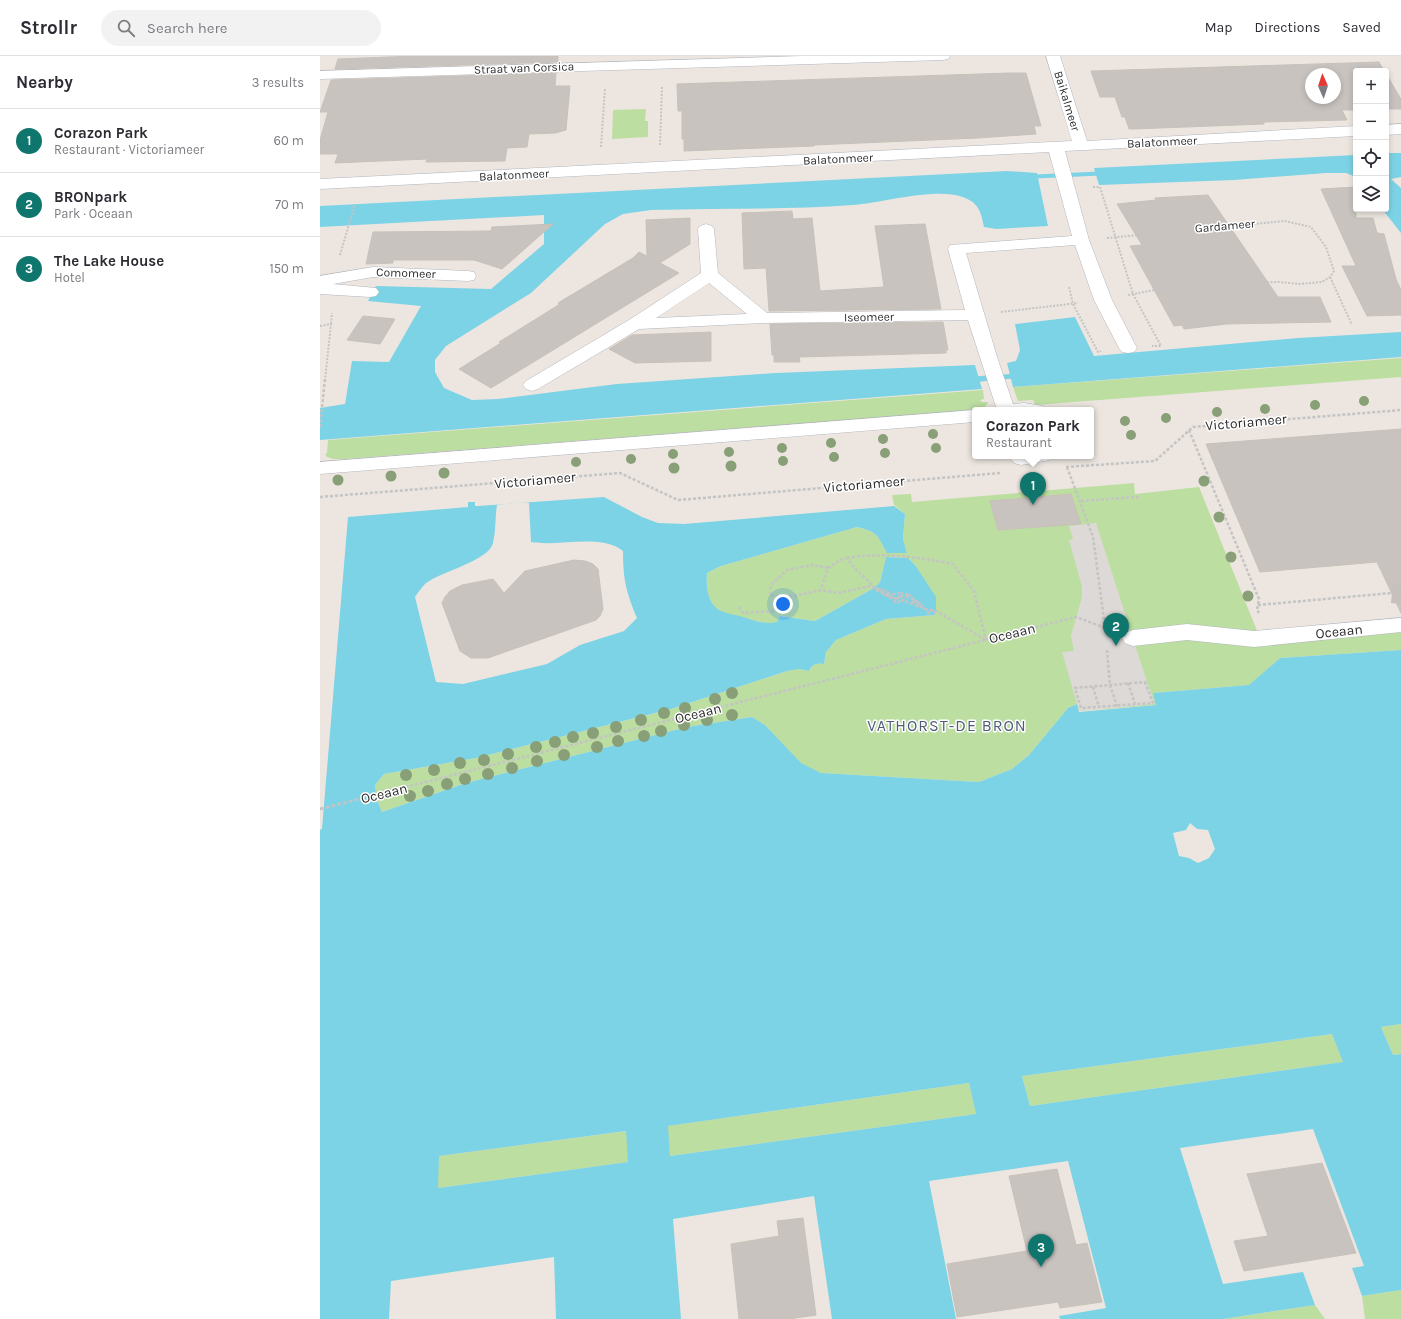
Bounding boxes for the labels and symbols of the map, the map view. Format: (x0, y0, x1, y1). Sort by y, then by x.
street label: Straat van Corsica (474, 59, 574, 77)
north arrow (1305, 68, 1341, 104)
street label: Baikalmeer (1051, 69, 1083, 133)
street label: Balatonmeer (1127, 133, 1198, 151)
street label: Balatonmeer (803, 150, 874, 168)
street label: Balatonmeer (479, 166, 550, 184)
street label: Gardameer (1194, 216, 1256, 236)
street label: Comomeer (376, 265, 437, 281)
street label: Iseomeer (844, 310, 895, 324)
street label: Victoriameer (1205, 410, 1288, 435)
street label: Victoriameer (494, 468, 577, 493)
street label: Victoriameer (823, 472, 906, 497)
pin: 1 (1020, 472, 1046, 505)
your location (773, 594, 793, 614)
pin: 2 (1103, 613, 1129, 646)
street label: Oceaan (987, 620, 1037, 647)
street label: Oceaan (1315, 621, 1363, 642)
street label: Oceaan (673, 700, 723, 727)
district label: VATHORST-DE BRON (867, 716, 1027, 735)
street label: Oceaan (359, 780, 409, 807)
pin: 3 (1028, 1234, 1054, 1267)

